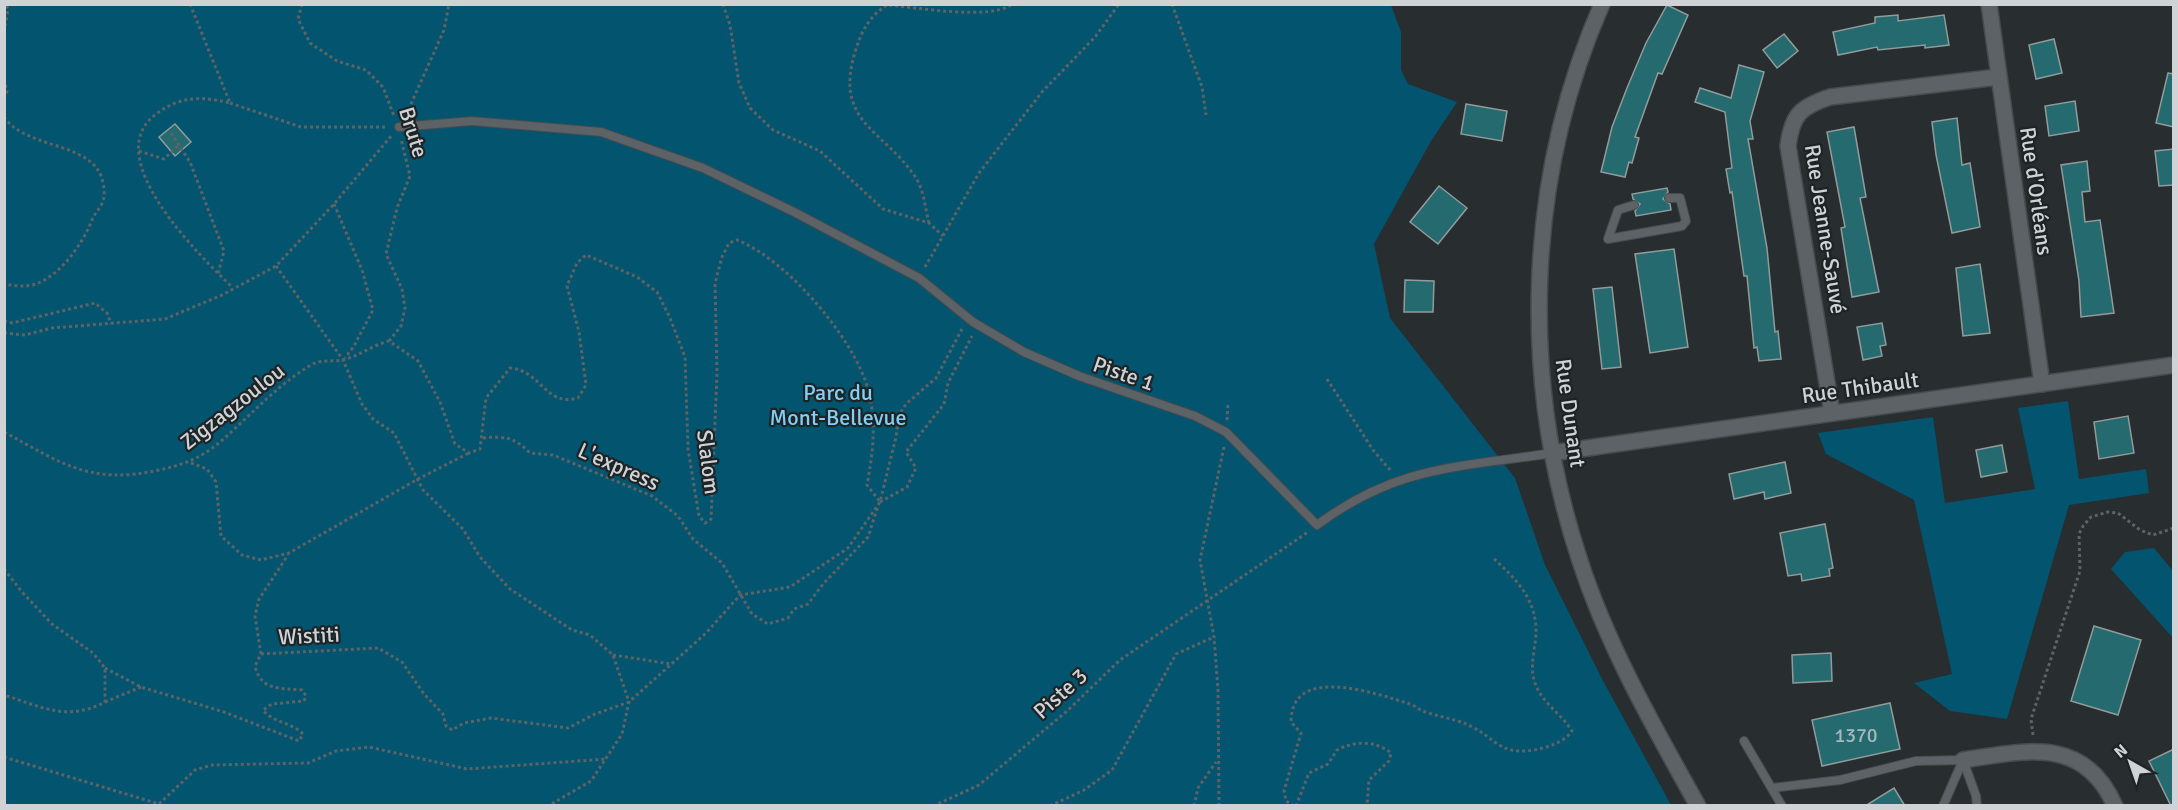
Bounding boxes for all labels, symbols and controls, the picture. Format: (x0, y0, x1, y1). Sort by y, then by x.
street label: Brute (393, 104, 434, 161)
street label: Rue d'Orléans (2014, 125, 2059, 257)
street label: Rue Jeanne-Sauvé (1799, 142, 1852, 316)
street label: Piste 1 (1090, 350, 1158, 397)
street label: Zigzagzoulou (175, 357, 290, 456)
street label: Rue Dunant (1550, 357, 1592, 470)
street label: Rue Thibault (1800, 366, 1921, 409)
park label: Parc du Mont-Bellevue (769, 379, 907, 431)
street label: Slalom (691, 428, 726, 496)
street label: L'express (574, 437, 664, 496)
street label: Wistiti (277, 620, 341, 651)
street label: Piste 3 (1028, 662, 1093, 725)
house number: 1370 (1834, 723, 1878, 748)
north arrow (2100, 732, 2160, 792)
text: N (2110, 740, 2132, 763)

